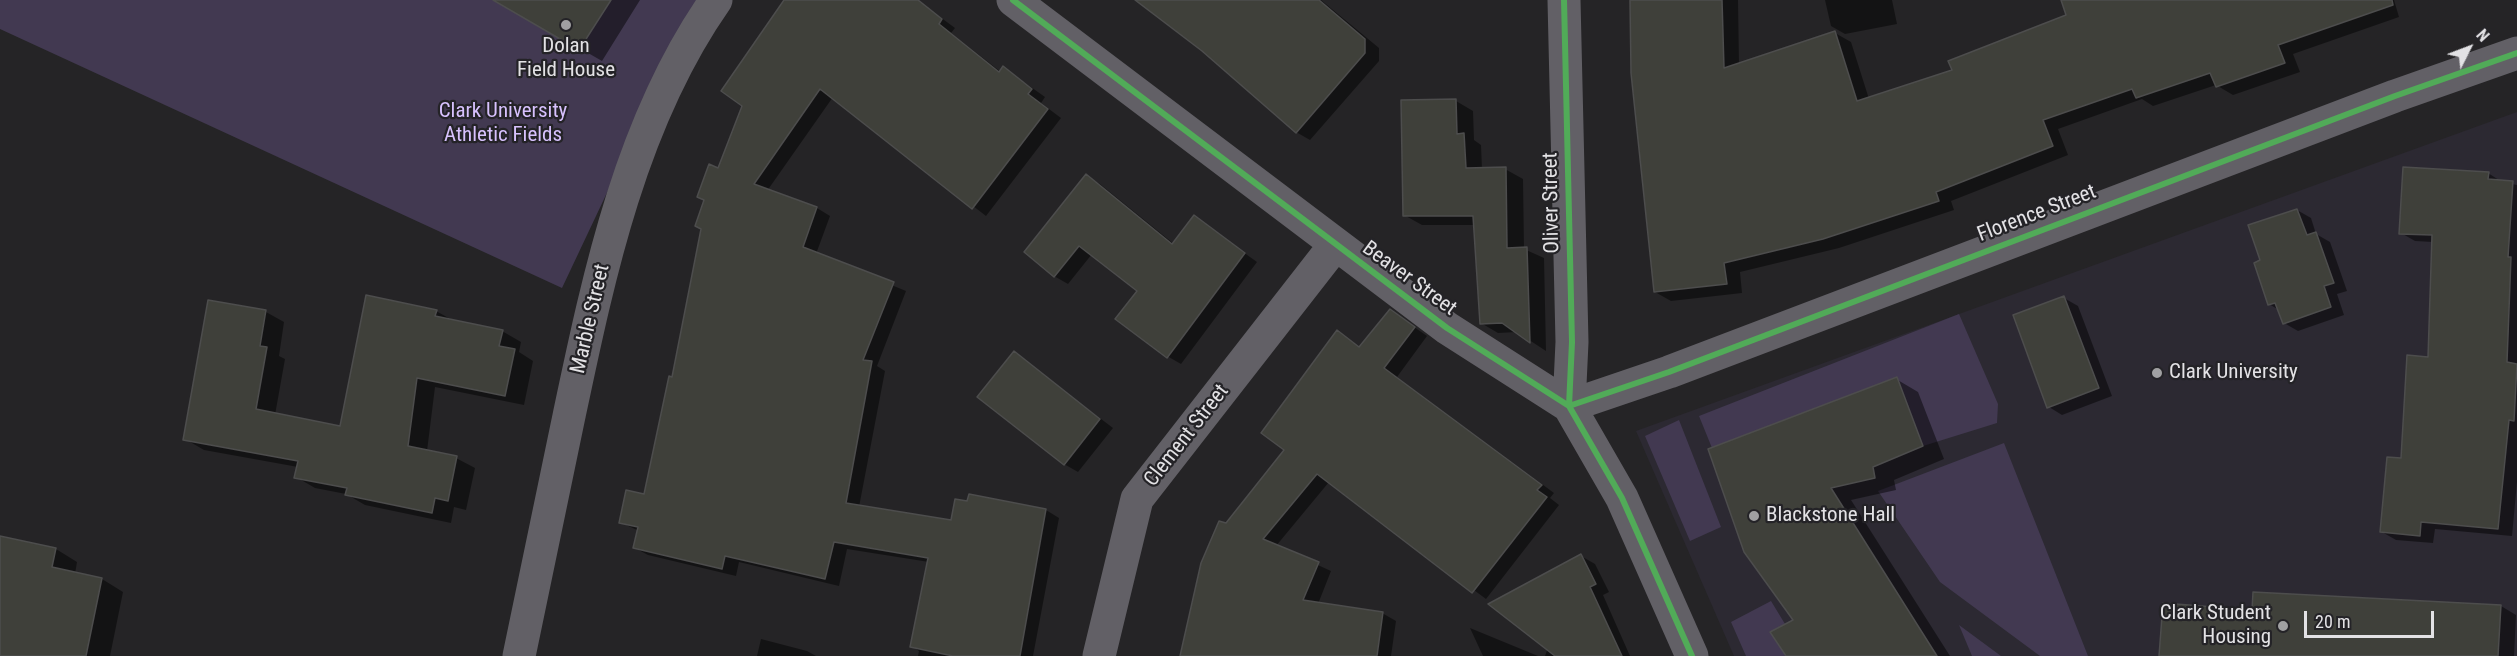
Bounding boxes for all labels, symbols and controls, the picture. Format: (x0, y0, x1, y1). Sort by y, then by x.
marker: Dolan Field House (559, 18, 573, 32)
north arrow (2439, 18, 2499, 78)
text: N (2472, 26, 2493, 46)
place label: Dolan Field House (517, 34, 615, 84)
park label: Clark University Athletic Fields (439, 99, 567, 149)
street label: Oliver Street (1539, 152, 1565, 254)
street label: Florence Street (1974, 180, 2100, 248)
street label: Beaver Street (1357, 236, 1461, 322)
street label: Marble Street (566, 262, 616, 376)
place label: Clark University (2169, 360, 2298, 386)
marker: Clark University (2150, 366, 2164, 380)
street label: Clement Street (1139, 380, 1235, 492)
place label: Blackstone Hall (1766, 503, 1895, 529)
marker: Blackstone Hall (1747, 509, 1761, 523)
scale bar (2307, 599, 2438, 637)
place label: Clark Student Housing (2160, 601, 2271, 651)
text: 20 m (2315, 611, 2350, 632)
marker: Clark Student Housing (2276, 619, 2290, 633)

